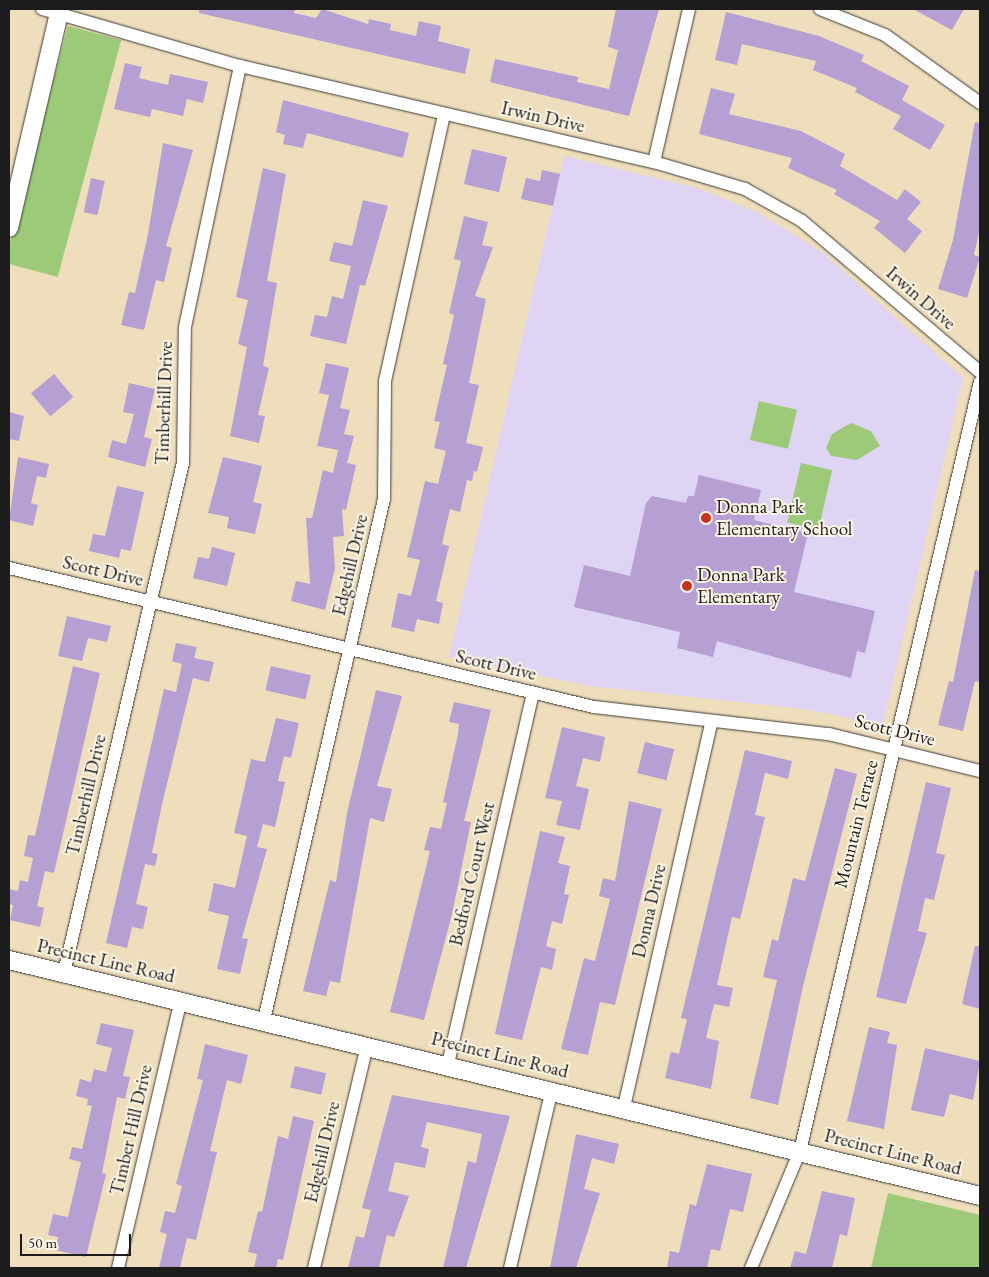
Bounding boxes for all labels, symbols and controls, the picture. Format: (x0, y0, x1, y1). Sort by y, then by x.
street label: Irwin Drive (499, 96, 587, 138)
street label: Irwin Drive (881, 262, 961, 334)
street label: Timberhill Drive (150, 341, 178, 465)
place label: Donna Park Elementary School (716, 496, 852, 540)
street label: Edgehill Drive (327, 512, 373, 618)
marker: Donna Park Elementary School (700, 512, 712, 524)
street label: Scott Drive (61, 551, 145, 591)
place label: Donna Park Elementary (697, 564, 785, 608)
marker: Donna Park Elementary (681, 580, 693, 592)
street label: Scott Drive (454, 645, 538, 685)
street label: Scott Drive (853, 709, 937, 751)
street label: Timberhill Drive (61, 732, 111, 858)
street label: Mountain Terrace (829, 757, 883, 891)
street label: Bedford Court West (444, 800, 500, 948)
street label: Donna Drive (627, 862, 671, 960)
street label: Precinct Line Road (35, 934, 177, 988)
street label: Precinct Line Road (429, 1027, 571, 1083)
street label: Timber Hill Drive (105, 1063, 157, 1197)
street label: Edgehill Drive (299, 1099, 345, 1205)
street label: Precinct Line Road (822, 1124, 964, 1180)
scale bar (22, 1224, 134, 1256)
text: 50 m (28, 1233, 57, 1252)

